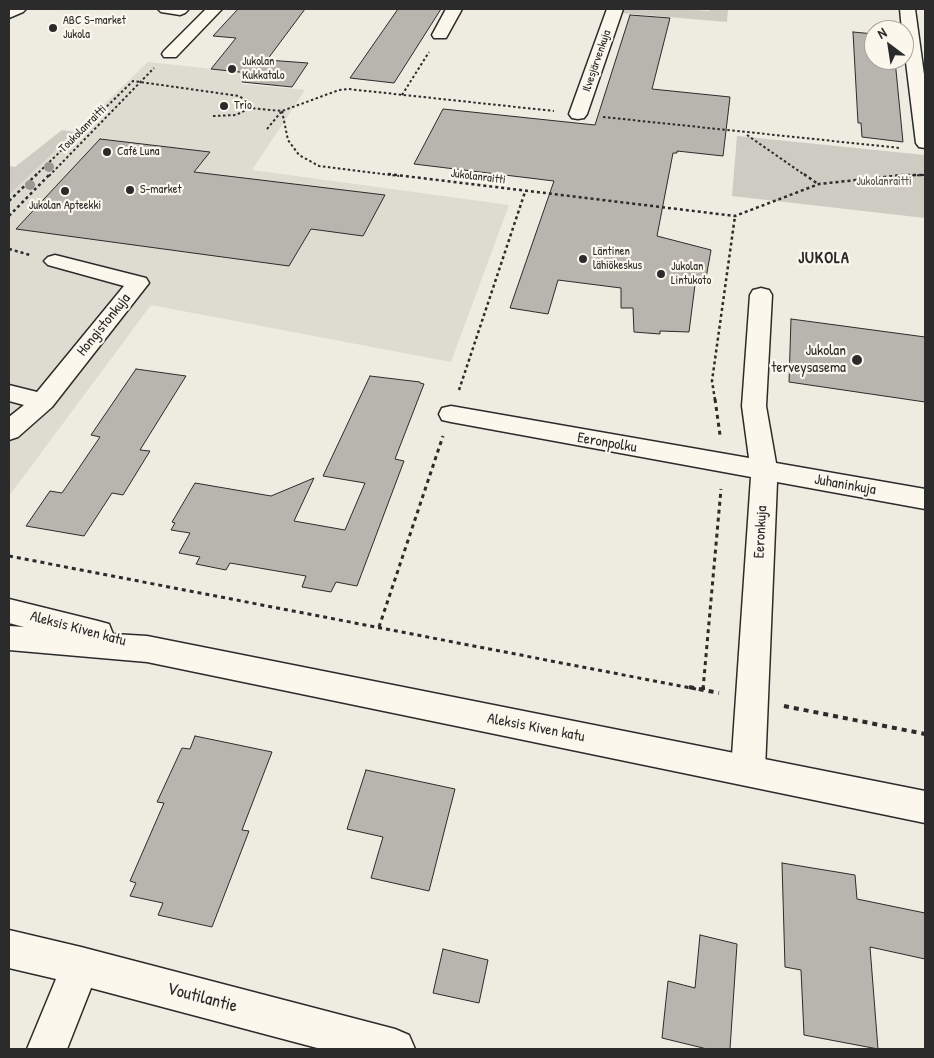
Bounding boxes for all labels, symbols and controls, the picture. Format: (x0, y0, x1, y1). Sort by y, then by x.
place label: ABC S-market Jukola (63, 14, 126, 42)
north arrow (864, 20, 914, 70)
marker: ABC S-market Jukola (47, 22, 59, 34)
text: N (873, 23, 890, 43)
street label: Ilvesjärvenkuja (580, 28, 614, 94)
place label: Jukolan Kukkatalo (242, 55, 285, 83)
marker: Jukolan Kukkatalo (226, 63, 238, 75)
place label: Trio (234, 99, 252, 113)
marker: Trio (218, 100, 230, 112)
street label: Toukolanraitti (56, 102, 110, 156)
place label: Café Luna (117, 145, 160, 159)
marker: Café Luna (101, 146, 113, 158)
street label: Jukolanraitti (450, 166, 506, 188)
park label: Jukolanraitti (856, 175, 912, 189)
place label: S-market (140, 183, 182, 197)
marker: S-market (124, 184, 136, 196)
marker: Jukolan Apteekki (59, 185, 71, 197)
place label: Jukolan Apteekki (29, 199, 101, 213)
place label: Läntinen lähiökeskus (593, 245, 642, 273)
district label: JUKOLA (797, 249, 851, 269)
marker: Läntinen lähiökeskus (577, 253, 589, 265)
place label: Jukolan Lintukoto (671, 260, 711, 288)
marker: Jukolan Lintukoto (655, 268, 667, 280)
street label: Hongistonkuja (73, 290, 135, 360)
place label: Jukolan terveysasema (771, 342, 846, 377)
marker: Jukolan terveysasema (850, 353, 864, 367)
street label: Eeronpolku (576, 429, 638, 457)
street label: Juhaninkuja (813, 471, 877, 499)
street label: Eeronkuja (751, 505, 771, 559)
street label: Aleksis Kiven katu (28, 608, 128, 650)
street label: Aleksis Kiven katu (486, 710, 586, 746)
street label: Voutilantie (164, 978, 240, 1018)

